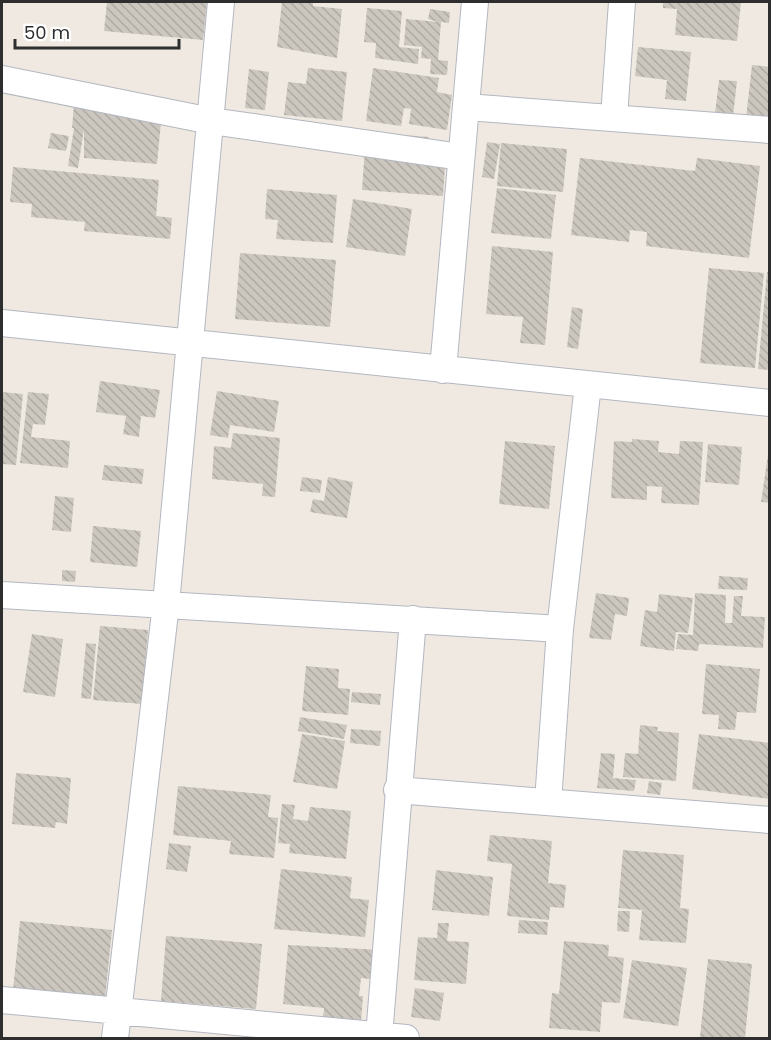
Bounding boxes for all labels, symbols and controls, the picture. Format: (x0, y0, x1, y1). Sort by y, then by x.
scale bar (15, 12, 178, 50)
text: 50 m (24, 20, 70, 45)

